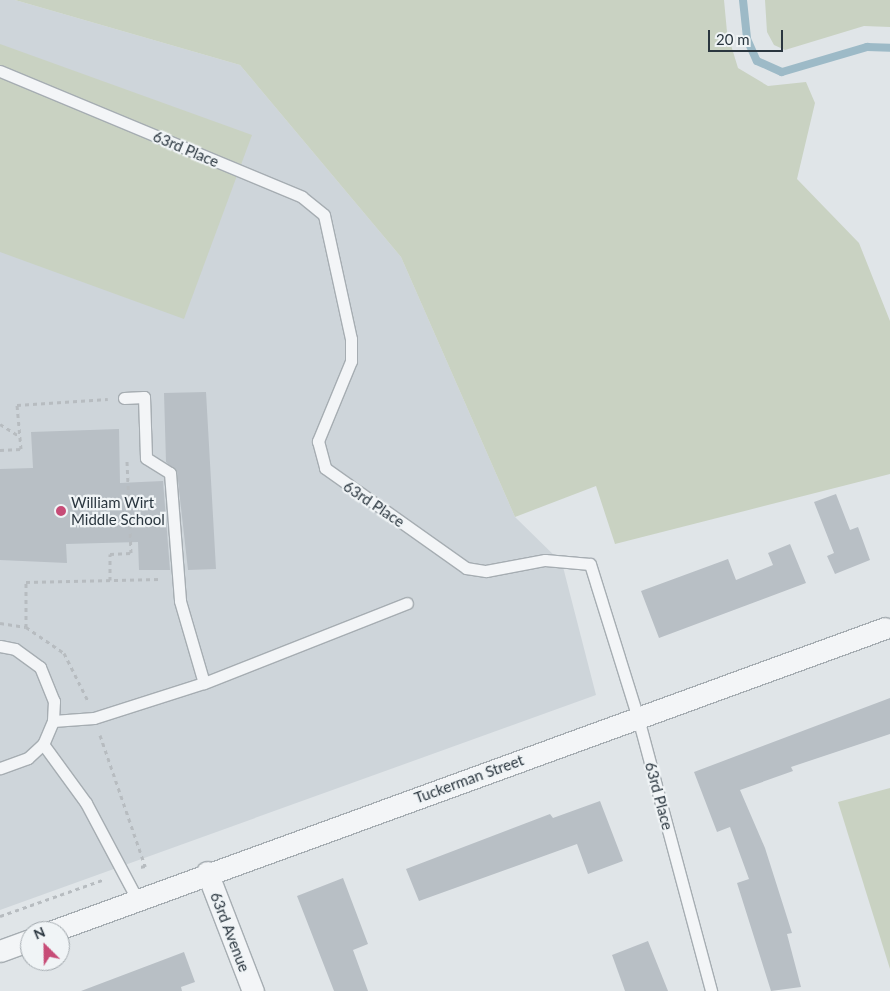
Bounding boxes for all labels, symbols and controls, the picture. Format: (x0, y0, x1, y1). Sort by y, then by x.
scale bar (710, 20, 785, 52)
text: 20 m (716, 30, 750, 48)
street label: 63rd Place (150, 127, 222, 171)
street label: 63rd Place (340, 477, 408, 531)
place label: William Wirt Middle School (71, 493, 165, 528)
marker: William Wirt Middle School (55, 505, 67, 517)
street label: Tuckerman Street (412, 751, 526, 807)
street label: 63rd Place (641, 760, 677, 832)
street label: 63rd Avenue (206, 889, 254, 975)
north arrow (20, 921, 70, 971)
text: N (31, 923, 48, 943)

